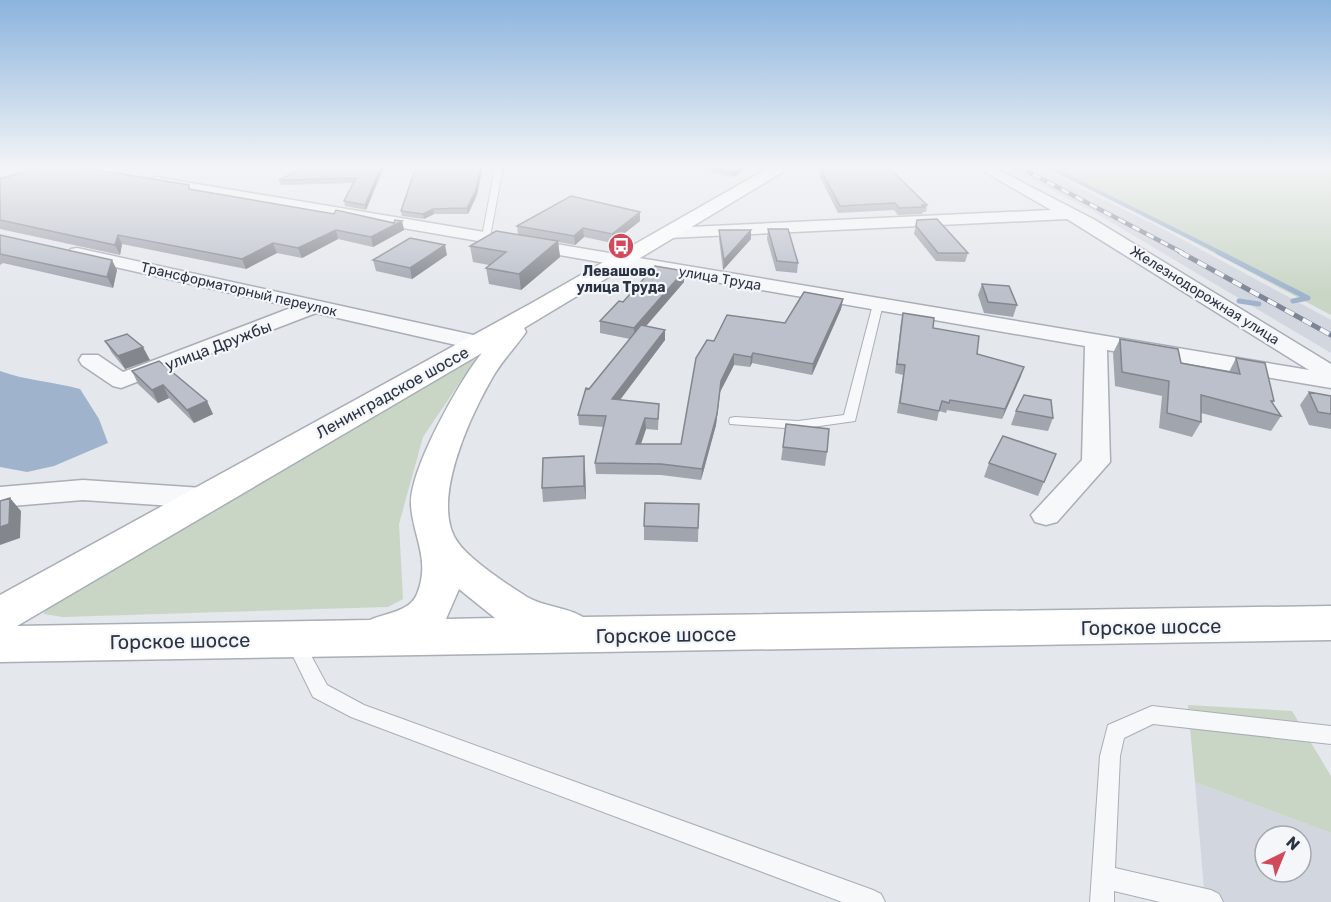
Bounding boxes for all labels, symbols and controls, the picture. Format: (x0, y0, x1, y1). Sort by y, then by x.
bus stop icon: Левашово, улица Труда (606, 231, 636, 261)
street label: Железнодорожная улица (1127, 242, 1283, 348)
street label: Трансформаторный переулок (139, 259, 339, 320)
place label: Левашово, улица Труда (576, 263, 666, 296)
street label: улица Труда (677, 263, 763, 294)
street label: улица Дружбы (162, 316, 274, 375)
street label: Ленинградское шоссе (313, 342, 472, 442)
street label: Горское шоссе (1080, 614, 1222, 640)
street label: Горское шоссе (595, 622, 737, 648)
street label: Горское шоссе (109, 628, 251, 654)
north arrow (1253, 824, 1313, 884)
text: N (1282, 833, 1304, 854)

